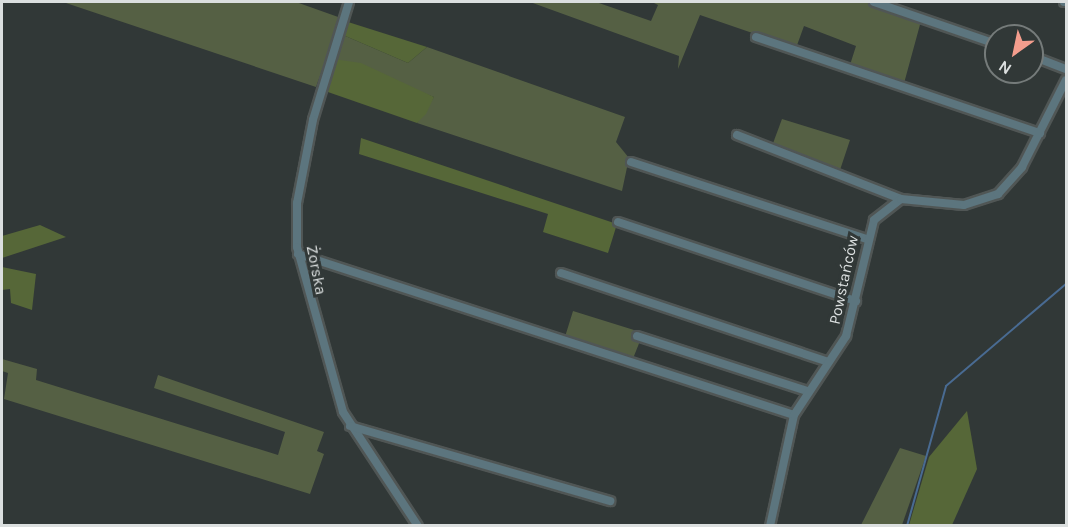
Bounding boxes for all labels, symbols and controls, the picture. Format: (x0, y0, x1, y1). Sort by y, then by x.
north arrow (984, 24, 1044, 84)
text: N (995, 57, 1015, 79)
street label: Powstańców (825, 234, 863, 326)
street label: Żorska (302, 244, 330, 296)

